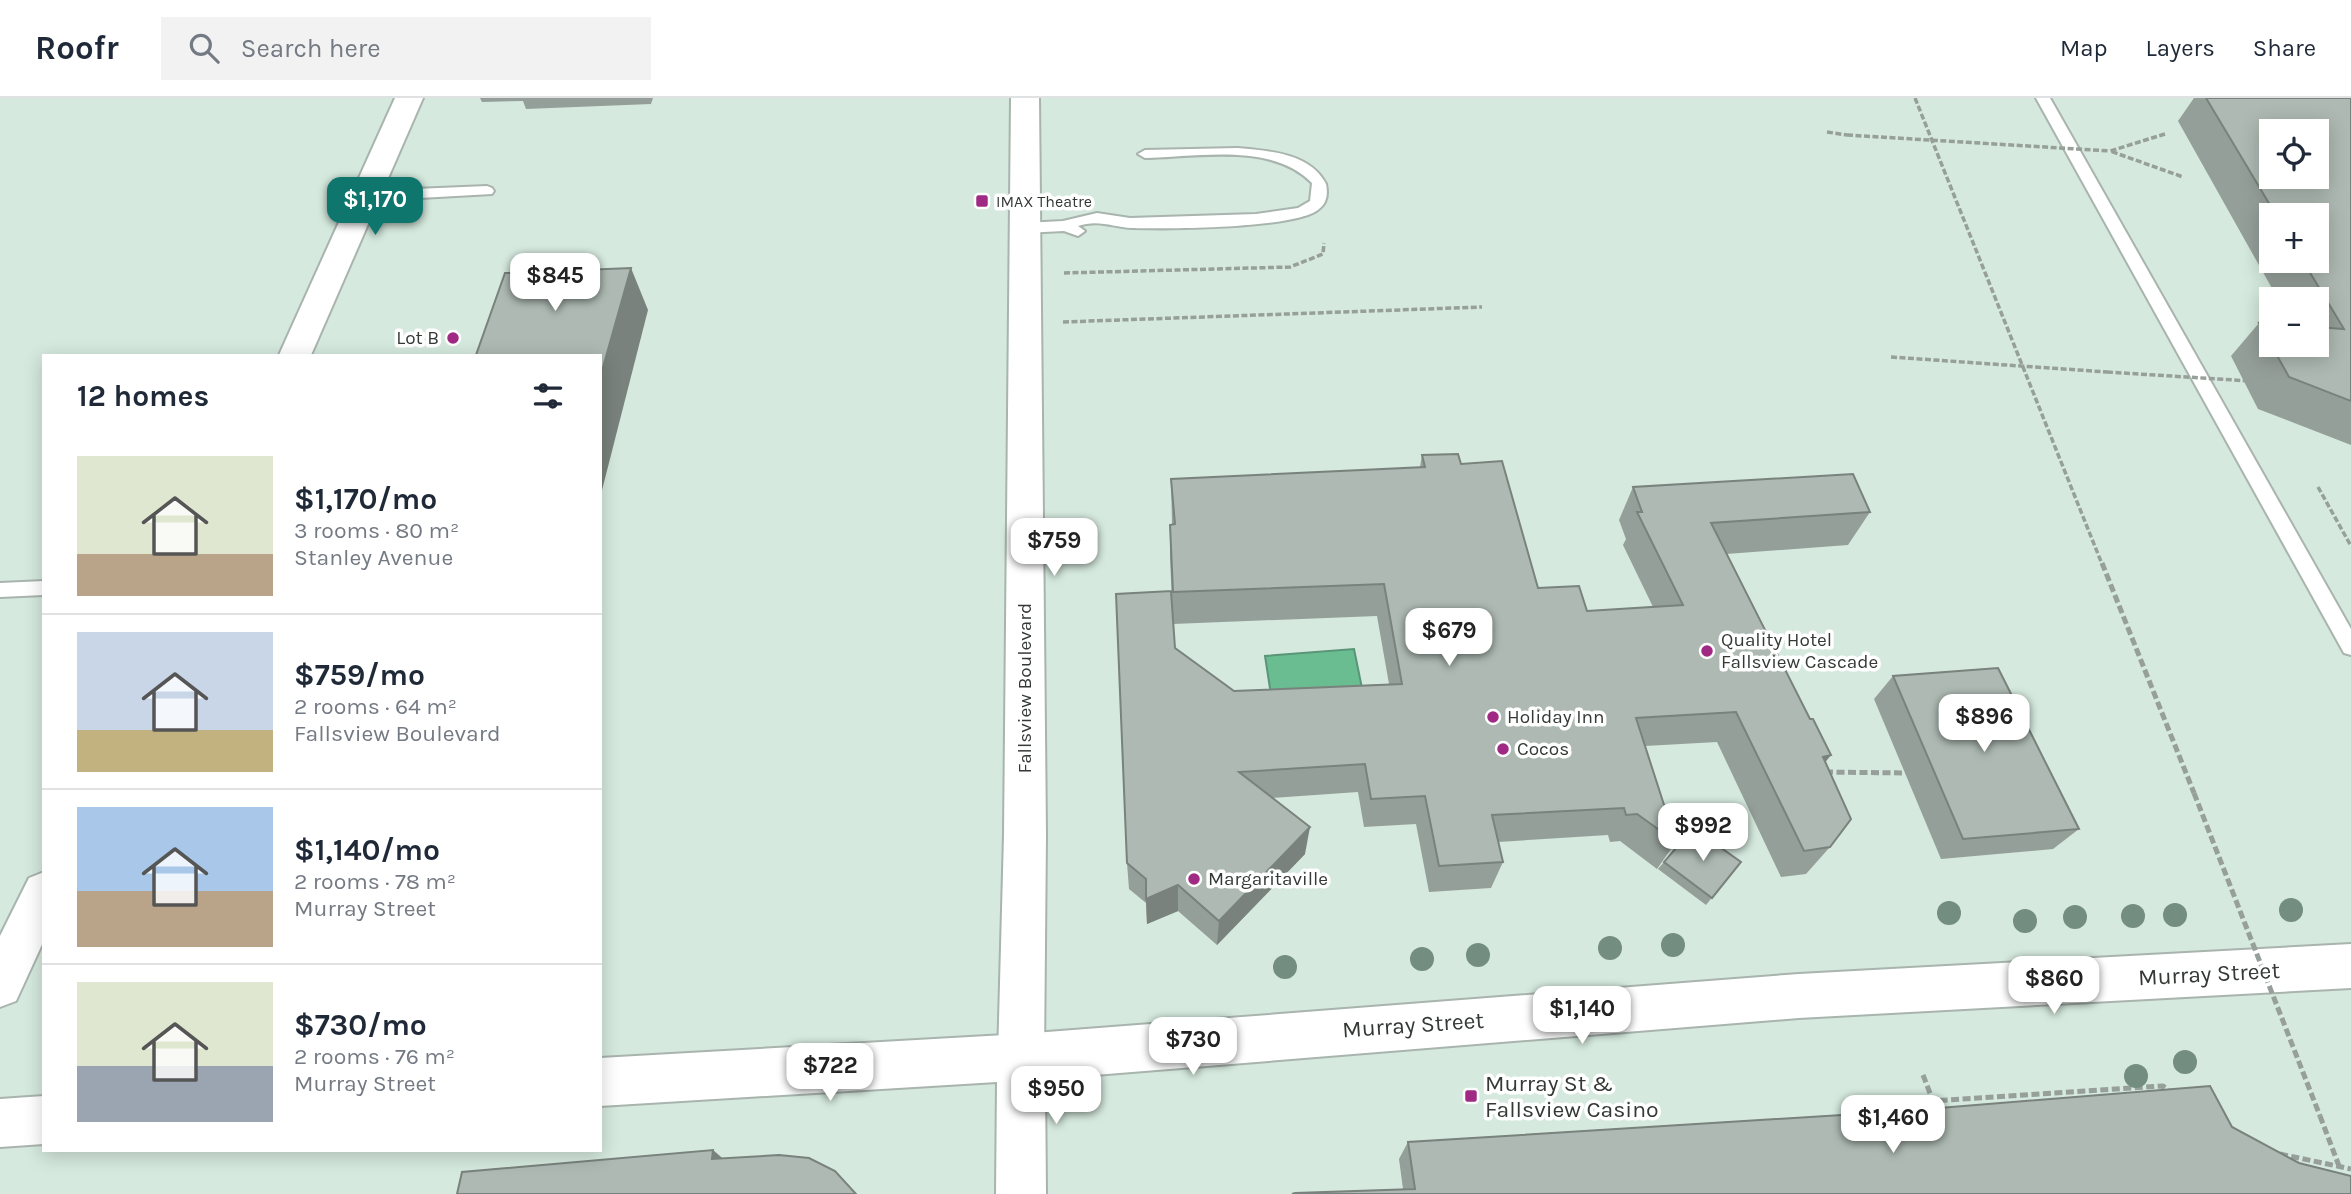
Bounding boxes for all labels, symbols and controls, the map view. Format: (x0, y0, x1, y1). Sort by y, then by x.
search box (161, 17, 651, 80)
text: Roofr (35, 29, 119, 67)
icon: search (185, 29, 223, 67)
text: Search here (241, 33, 381, 64)
text: Map (2060, 34, 2108, 62)
text: Layers (2146, 34, 2215, 62)
text: Share (2253, 34, 2316, 62)
map controls (2259, 119, 2329, 357)
button: locate (2259, 119, 2329, 189)
pin: $1,170 (318, 178, 432, 237)
text: $1,170 (343, 186, 407, 213)
place label: IMAX Theatre (996, 192, 1092, 211)
marker: IMAX Theatre (974, 193, 990, 209)
button: + (2259, 203, 2329, 273)
pin: $845 (514, 254, 596, 313)
text: $845 (526, 262, 584, 289)
button: − (2259, 287, 2329, 357)
place label: Lot B (396, 327, 439, 349)
marker: Lot B (445, 330, 461, 346)
icon: filters (529, 377, 567, 415)
text: 12 homes (77, 378, 209, 414)
text: $1,170/mo (294, 481, 437, 517)
icon: home (133, 484, 217, 568)
text: 3 rooms · 80 m² (294, 517, 459, 544)
pin: $759 (1013, 518, 1095, 578)
text: $759 (1027, 527, 1081, 554)
text: Stanley Avenue (294, 544, 453, 571)
street label: Fallsview Boulevard (1014, 603, 1036, 773)
pin: $679 (1408, 608, 1490, 668)
text: $679 (1421, 617, 1477, 644)
place label: Quality Hotel Fallsview Cascade (1721, 629, 1878, 673)
marker: Quality Hotel Fallsview Cascade (1699, 643, 1715, 659)
text: $759/mo (294, 657, 425, 693)
icon: home (133, 660, 217, 744)
text: 2 rooms · 64 m² (294, 693, 457, 720)
pin: $896 (1943, 694, 2025, 754)
text: $896 (1955, 703, 2013, 730)
place label: Holiday Inn (1507, 706, 1604, 728)
marker: Holiday Inn (1485, 709, 1501, 725)
text: Fallsview Boulevard (294, 720, 501, 747)
place label: Cocos (1517, 738, 1569, 760)
marker: Cocos (1495, 741, 1511, 757)
pin: $992 (1662, 804, 1744, 863)
text: $992 (1674, 812, 1732, 839)
text: $1,140/mo (294, 832, 440, 868)
icon: home (133, 835, 217, 919)
text: 2 rooms · 78 m² (294, 868, 456, 895)
place label: Margaritaville (1208, 868, 1328, 890)
marker: Margaritaville (1186, 871, 1202, 887)
text: Murray Street (294, 895, 436, 922)
pin: $860 (2013, 956, 2095, 1016)
street label: Murray Street (2137, 957, 2281, 991)
text: $860 (2024, 965, 2084, 992)
pin: $1,140 (1525, 986, 1639, 1046)
text: $1,140 (1549, 995, 1615, 1022)
text: $730/mo (294, 1007, 427, 1043)
street label: Murray Street (1341, 1007, 1485, 1043)
icon: home (133, 1010, 217, 1094)
pin: $730 (1152, 1018, 1234, 1077)
text: $730 (1165, 1026, 1221, 1053)
text: 2 rooms · 76 m² (294, 1043, 455, 1070)
pin: $722 (789, 1044, 871, 1103)
text: $722 (802, 1052, 858, 1079)
pin: $950 (1015, 1066, 1097, 1126)
text: Murray Street (294, 1070, 436, 1097)
place label: Murray St & Fallsview Casino (1485, 1070, 1659, 1123)
text: $950 (1027, 1075, 1085, 1102)
marker: Murray St & Fallsview Casino (1463, 1088, 1479, 1104)
pin: $1,460 (1836, 1096, 1950, 1155)
text: $1,460 (1857, 1104, 1929, 1131)

